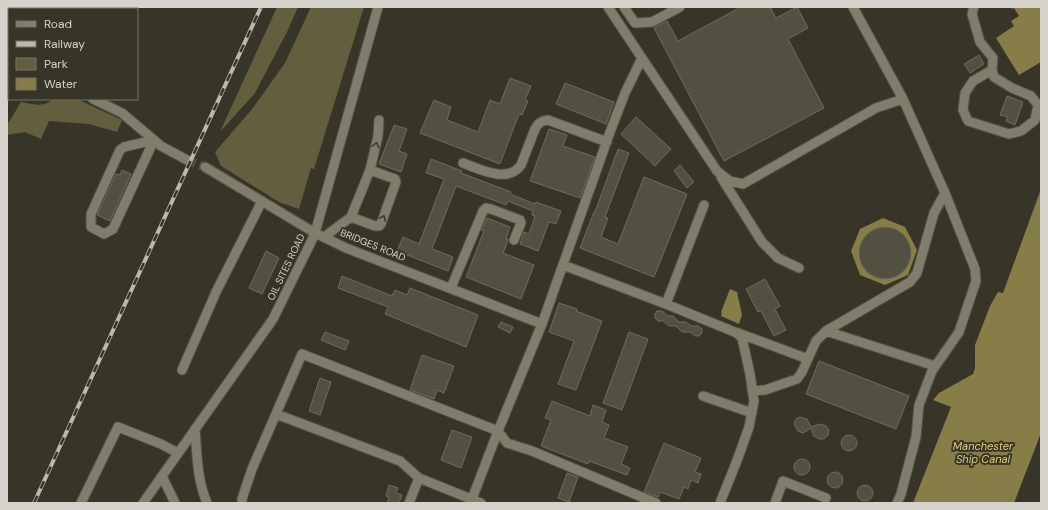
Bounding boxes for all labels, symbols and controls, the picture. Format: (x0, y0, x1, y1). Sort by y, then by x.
legend (8, 8, 138, 100)
text: Road (44, 16, 72, 32)
text: Railway (44, 36, 85, 52)
text: Park (44, 56, 68, 72)
text: Water (44, 76, 78, 92)
one-way arrow (371, 142, 379, 148)
one-way arrow (378, 215, 386, 223)
street label: BRIDGES ROAD (338, 226, 408, 264)
street label: OIL SITES ROAD (264, 231, 308, 302)
water label: Manchester Ship Canal (953, 439, 1014, 466)

